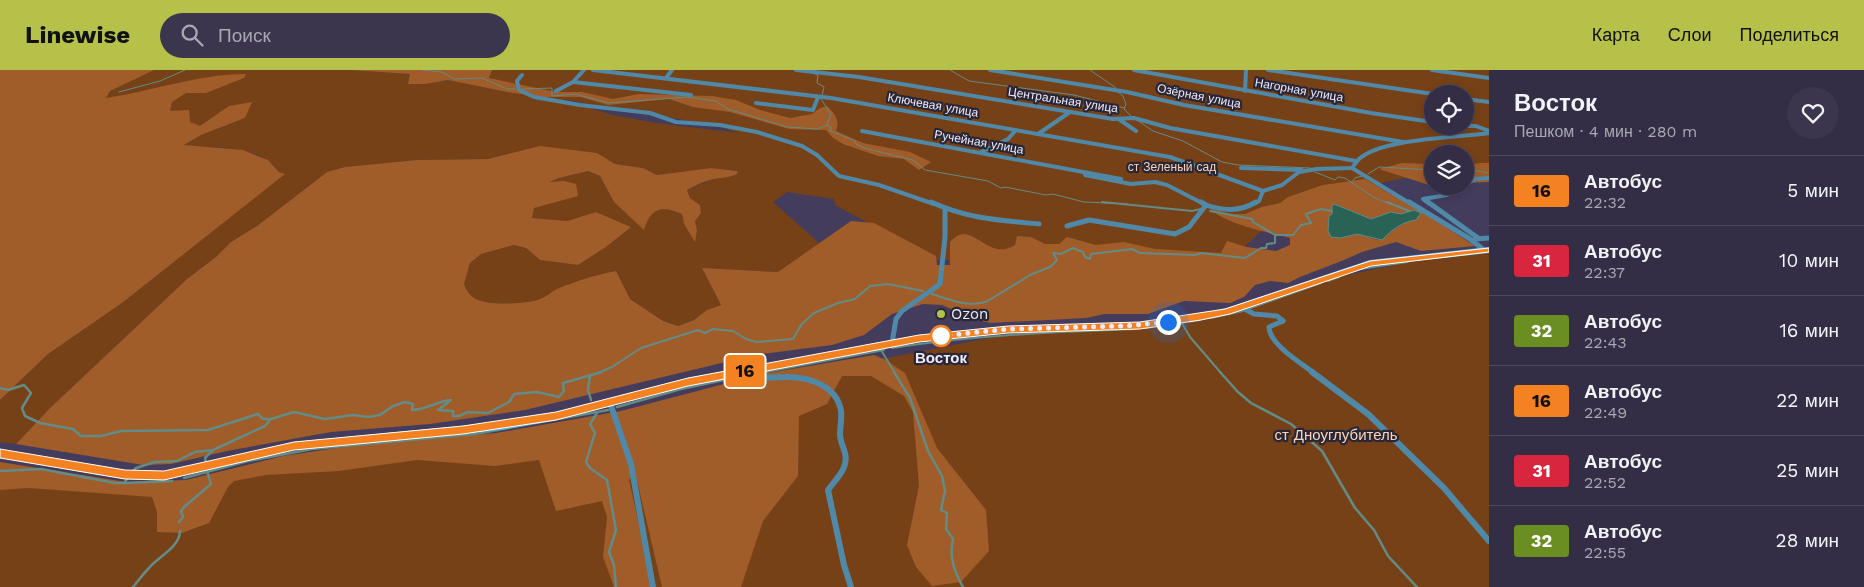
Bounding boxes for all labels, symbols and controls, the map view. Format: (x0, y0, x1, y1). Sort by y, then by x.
search box (160, 13, 510, 58)
text: Linewise (25, 21, 130, 49)
icon: search (178, 21, 206, 49)
text: Поиск (218, 24, 271, 47)
text: Карта (1592, 24, 1640, 45)
text: Слои (1668, 24, 1712, 45)
text: Поделиться (1740, 24, 1839, 45)
street label: Нагорная улица (1254, 75, 1345, 105)
street label: Озёрная улица (1156, 81, 1242, 111)
street label: Центральная улица (1007, 84, 1119, 116)
map controls (1424, 85, 1474, 195)
button: locate (1424, 85, 1474, 135)
button: heart (1787, 87, 1839, 139)
text: Восток (1514, 89, 1597, 117)
street label: Ключевая улица (886, 90, 980, 120)
text: Пешком · 4 мин · 280 m (1514, 122, 1697, 141)
street label: Ручейная улица (933, 127, 1025, 157)
button: layers (1424, 145, 1474, 195)
park label: ст Зеленый сад (1128, 160, 1216, 174)
text: Автобус (1584, 170, 1662, 193)
text: 5 мин (1787, 179, 1839, 202)
text: 16 (1532, 180, 1551, 201)
text: 22:32 (1584, 193, 1626, 212)
text: Автобус (1584, 240, 1662, 263)
text: 10 мин (1779, 249, 1839, 272)
text: 31 (1532, 250, 1551, 271)
text: 22:37 (1584, 263, 1625, 282)
place label: Ozon (951, 305, 988, 323)
marker: Ozon (935, 308, 947, 320)
your location (1156, 310, 1181, 335)
text: Автобус (1584, 310, 1662, 333)
text: 16 мин (1779, 319, 1839, 342)
text: 32 (1531, 320, 1552, 341)
marker: Восток (930, 325, 952, 347)
text: 22:43 (1584, 333, 1627, 352)
place label: Восток (915, 349, 967, 367)
line badge: 16 (722, 355, 768, 387)
text: 16 (736, 360, 754, 381)
text: Автобус (1584, 380, 1662, 403)
text: 22 мин (1776, 389, 1839, 412)
text: 16 (1532, 390, 1551, 411)
text: 22:49 (1584, 403, 1627, 422)
park label: ст Дноуглубитель (1274, 426, 1398, 444)
text: Автобус (1584, 450, 1662, 473)
text: 25 мин (1776, 459, 1839, 482)
text: 31 (1532, 460, 1551, 481)
text: 22:52 (1584, 473, 1626, 492)
text: Автобус (1584, 520, 1662, 543)
text: 28 мин (1776, 529, 1839, 552)
text: 32 (1531, 530, 1552, 551)
text: 22:55 (1584, 543, 1626, 562)

